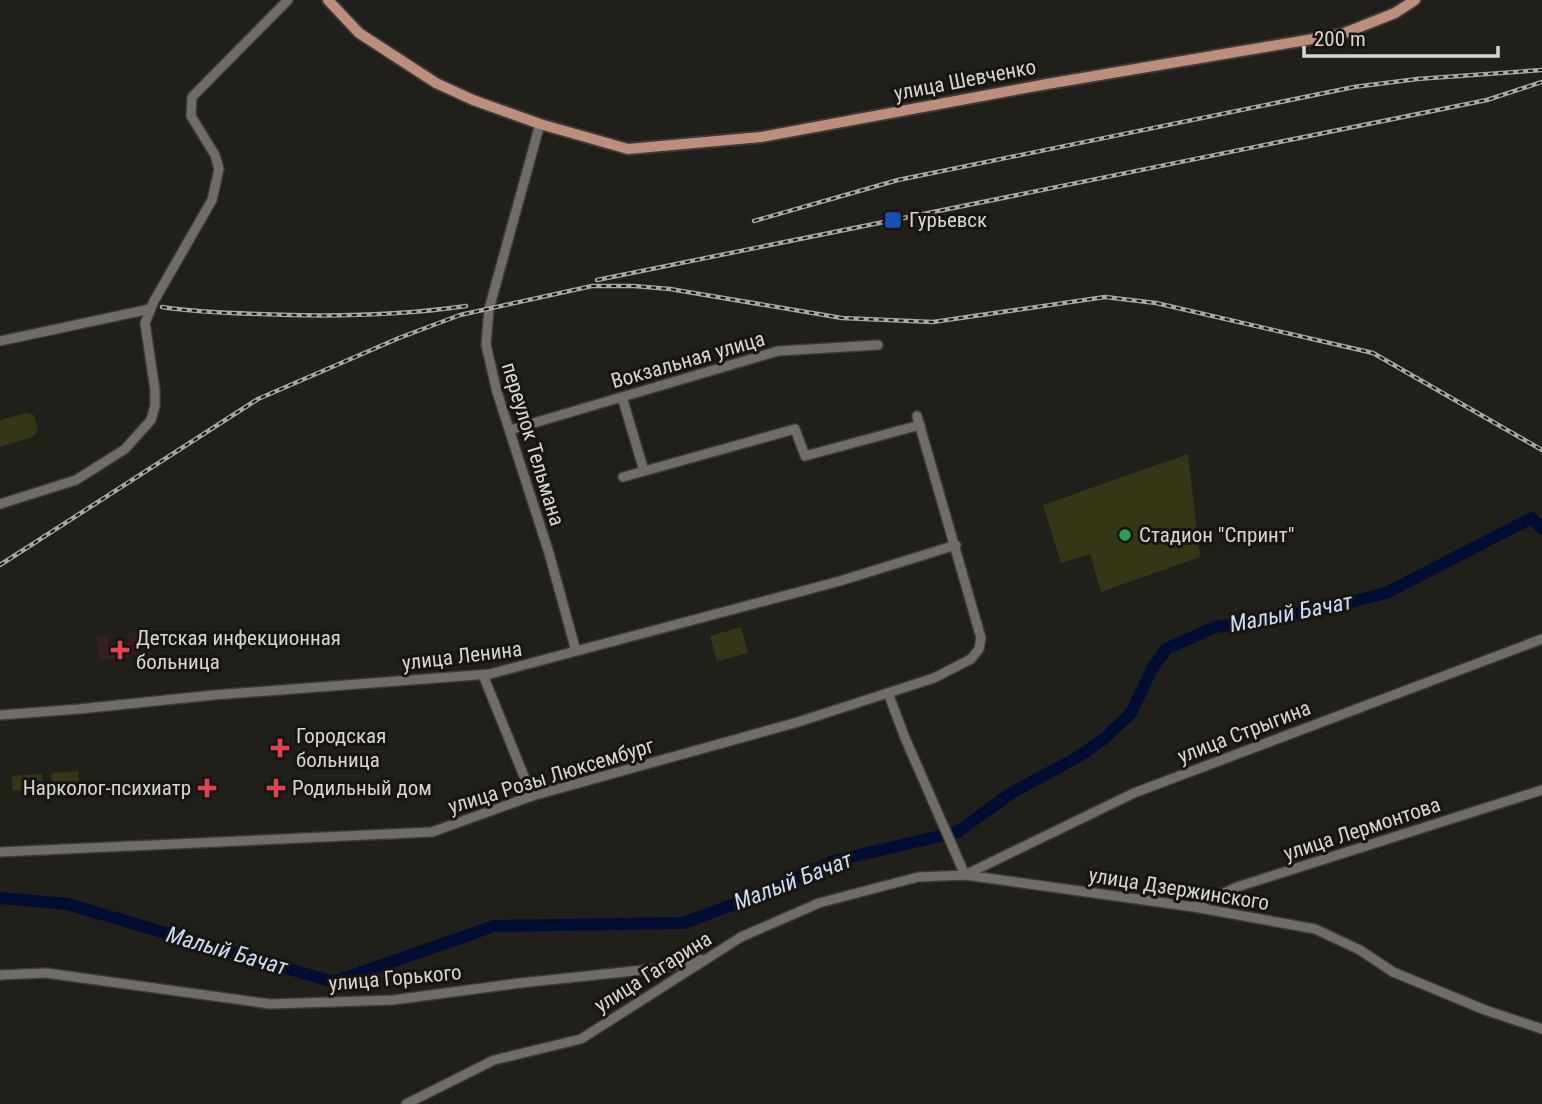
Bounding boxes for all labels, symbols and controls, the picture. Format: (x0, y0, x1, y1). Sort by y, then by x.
scale bar (1304, 14, 1498, 58)
text: 200 m (1314, 27, 1366, 51)
street label: улица Шевченко (892, 54, 1038, 106)
place label: Гурьевск (909, 208, 987, 232)
marker: Гурьевск (883, 210, 903, 230)
street label: Вокзальная улица (608, 327, 768, 393)
street label: переулок Тельмана (497, 359, 569, 529)
place label: Стадион "Спринт" (1139, 523, 1295, 547)
marker: Стадион "Спринт" (1117, 527, 1133, 543)
water label: Малый Бачат (1227, 588, 1355, 638)
place label: Детская инфекционная больница (136, 626, 341, 674)
street label: улица Ленина (401, 637, 523, 675)
marker: Детская инфекционная больница (110, 640, 130, 660)
street label: улица Стрыгина (1174, 696, 1314, 768)
place label: Городская больница (296, 724, 386, 772)
street label: улица Розы Люксембург (445, 733, 657, 819)
marker: Городская больница (270, 738, 290, 758)
place label: Нарколог-психиатр (23, 776, 191, 800)
place label: Родильный дом (292, 776, 432, 800)
marker: Нарколог-психиатр (197, 778, 217, 798)
marker: Родильный дом (266, 778, 286, 798)
street label: улица Лермонтова (1281, 792, 1443, 866)
water label: Малый Бачат (730, 846, 856, 916)
street label: улица Дзержинского (1087, 863, 1271, 915)
water label: Малый Бачат (163, 921, 291, 981)
street label: улица Гагарина (590, 926, 716, 1018)
street label: улица Горького (327, 960, 463, 996)

